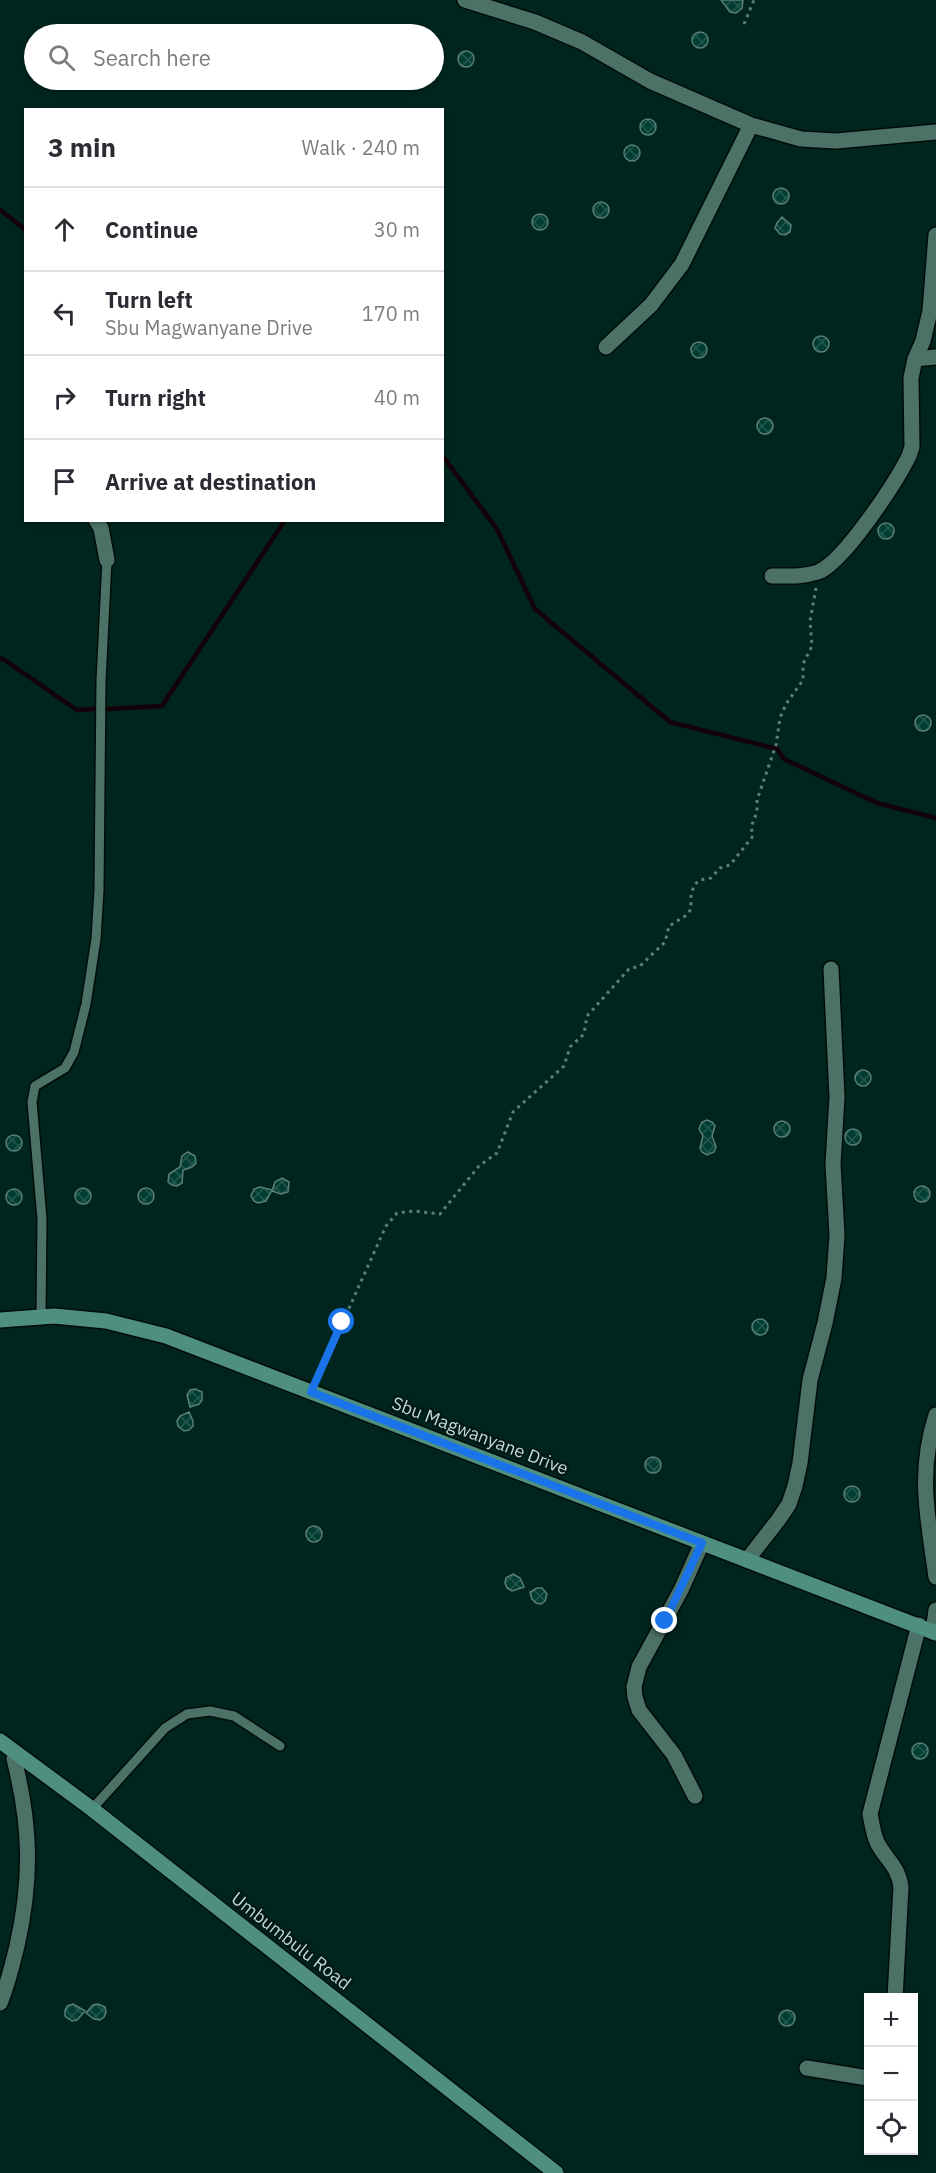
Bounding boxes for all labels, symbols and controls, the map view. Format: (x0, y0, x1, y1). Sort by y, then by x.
search box (24, 24, 444, 90)
icon: search (45, 41, 78, 74)
text: Search here (93, 43, 211, 72)
text: 3 min (48, 130, 116, 164)
text: Walk · 240 m (302, 134, 420, 161)
icon: ahead (48, 213, 81, 246)
text: Continue (105, 215, 198, 244)
text: 30 m (374, 216, 420, 243)
text: Turn left (105, 285, 193, 314)
icon: left (48, 297, 81, 330)
text: 170 m (362, 300, 420, 327)
text: Sbu Magwanyane Drive (105, 314, 313, 341)
icon: right (48, 381, 81, 414)
text: Turn right (105, 383, 206, 412)
text: 40 m (374, 384, 420, 411)
icon: arrive (48, 465, 81, 498)
text: Arrive at destination (105, 467, 316, 496)
route start (328, 1308, 354, 1334)
street label: Sbu Magwanyane Drive (389, 1391, 572, 1480)
route end (651, 1607, 677, 1633)
street label: Umbumbulu Road (227, 1887, 356, 1995)
map controls (864, 1993, 918, 2155)
button: + (864, 1993, 918, 2047)
button: − (864, 2047, 918, 2101)
button: locate (864, 2101, 918, 2155)

